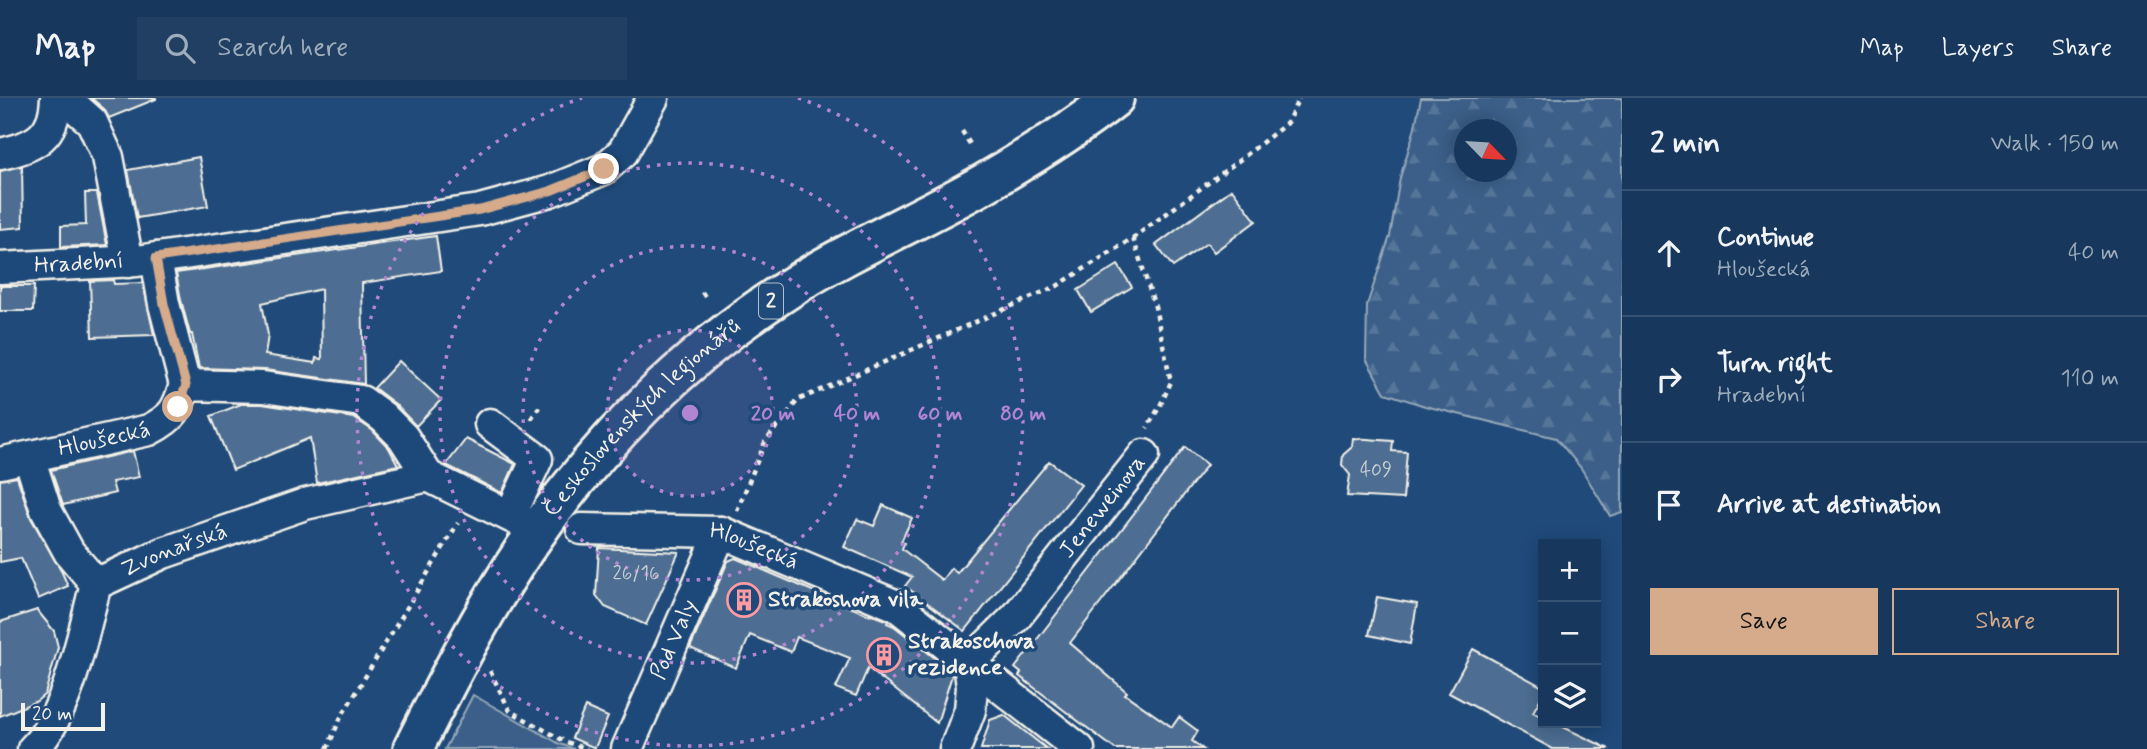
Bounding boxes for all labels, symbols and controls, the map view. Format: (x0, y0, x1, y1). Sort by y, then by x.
search box (137, 17, 627, 80)
text: Map (35, 26, 95, 70)
icon: search (161, 29, 199, 67)
text: Search here (217, 31, 348, 65)
text: Map (1860, 33, 1904, 64)
text: Layers (1942, 33, 2014, 64)
text: Share (2052, 33, 2112, 64)
north arrow (1454, 119, 1517, 182)
text: 2 min (1650, 124, 1720, 163)
text: Walk · 150 m (1991, 129, 2119, 159)
route end (588, 153, 619, 184)
text: Continue (1717, 221, 1814, 255)
icon: ahead (1650, 234, 1688, 272)
text: 40 m (2068, 238, 2119, 268)
street label: Hradební (34, 247, 124, 281)
text: Hloušecká (1717, 255, 1810, 285)
road number: 2 (759, 284, 783, 318)
street label: Československých legionářů (537, 312, 747, 524)
text: Turn right (1717, 347, 1833, 381)
icon: right (1650, 360, 1688, 398)
text: 110 m (2060, 364, 2119, 394)
text: Hradební (1717, 381, 1806, 411)
route start (162, 391, 193, 422)
text: 20 m (751, 400, 796, 428)
text: 40 m (834, 400, 881, 428)
text: 60 m (917, 400, 963, 428)
text: 80 m (1000, 400, 1046, 428)
centre of rings (678, 401, 702, 425)
street label: Hloušecká (56, 415, 153, 465)
street label: Jeneweinova (1053, 449, 1153, 565)
house number: 409 (1360, 458, 1392, 483)
icon: arrive (1650, 486, 1688, 524)
text: Arrive at destination (1717, 488, 1941, 522)
street label: Zvonařská (117, 517, 231, 585)
street label: Hloušecká (710, 517, 803, 578)
map controls (1538, 539, 1601, 728)
button: + (1538, 539, 1601, 602)
house number: 26/16 (612, 561, 660, 586)
building icon: Strakoshova vila (725, 581, 763, 619)
place label: Strakoshova vila (768, 585, 924, 615)
button: Save (1650, 588, 1878, 655)
button: Share (1892, 588, 2119, 655)
street label: Pod Valy (644, 595, 705, 685)
button: − (1538, 602, 1601, 665)
place label: Strakoschova rezidence (908, 627, 1035, 683)
building icon: Strakoschova rezidence (865, 636, 903, 674)
button: layers (1538, 665, 1601, 728)
scale bar (21, 700, 105, 732)
text: 20 m (32, 702, 72, 727)

